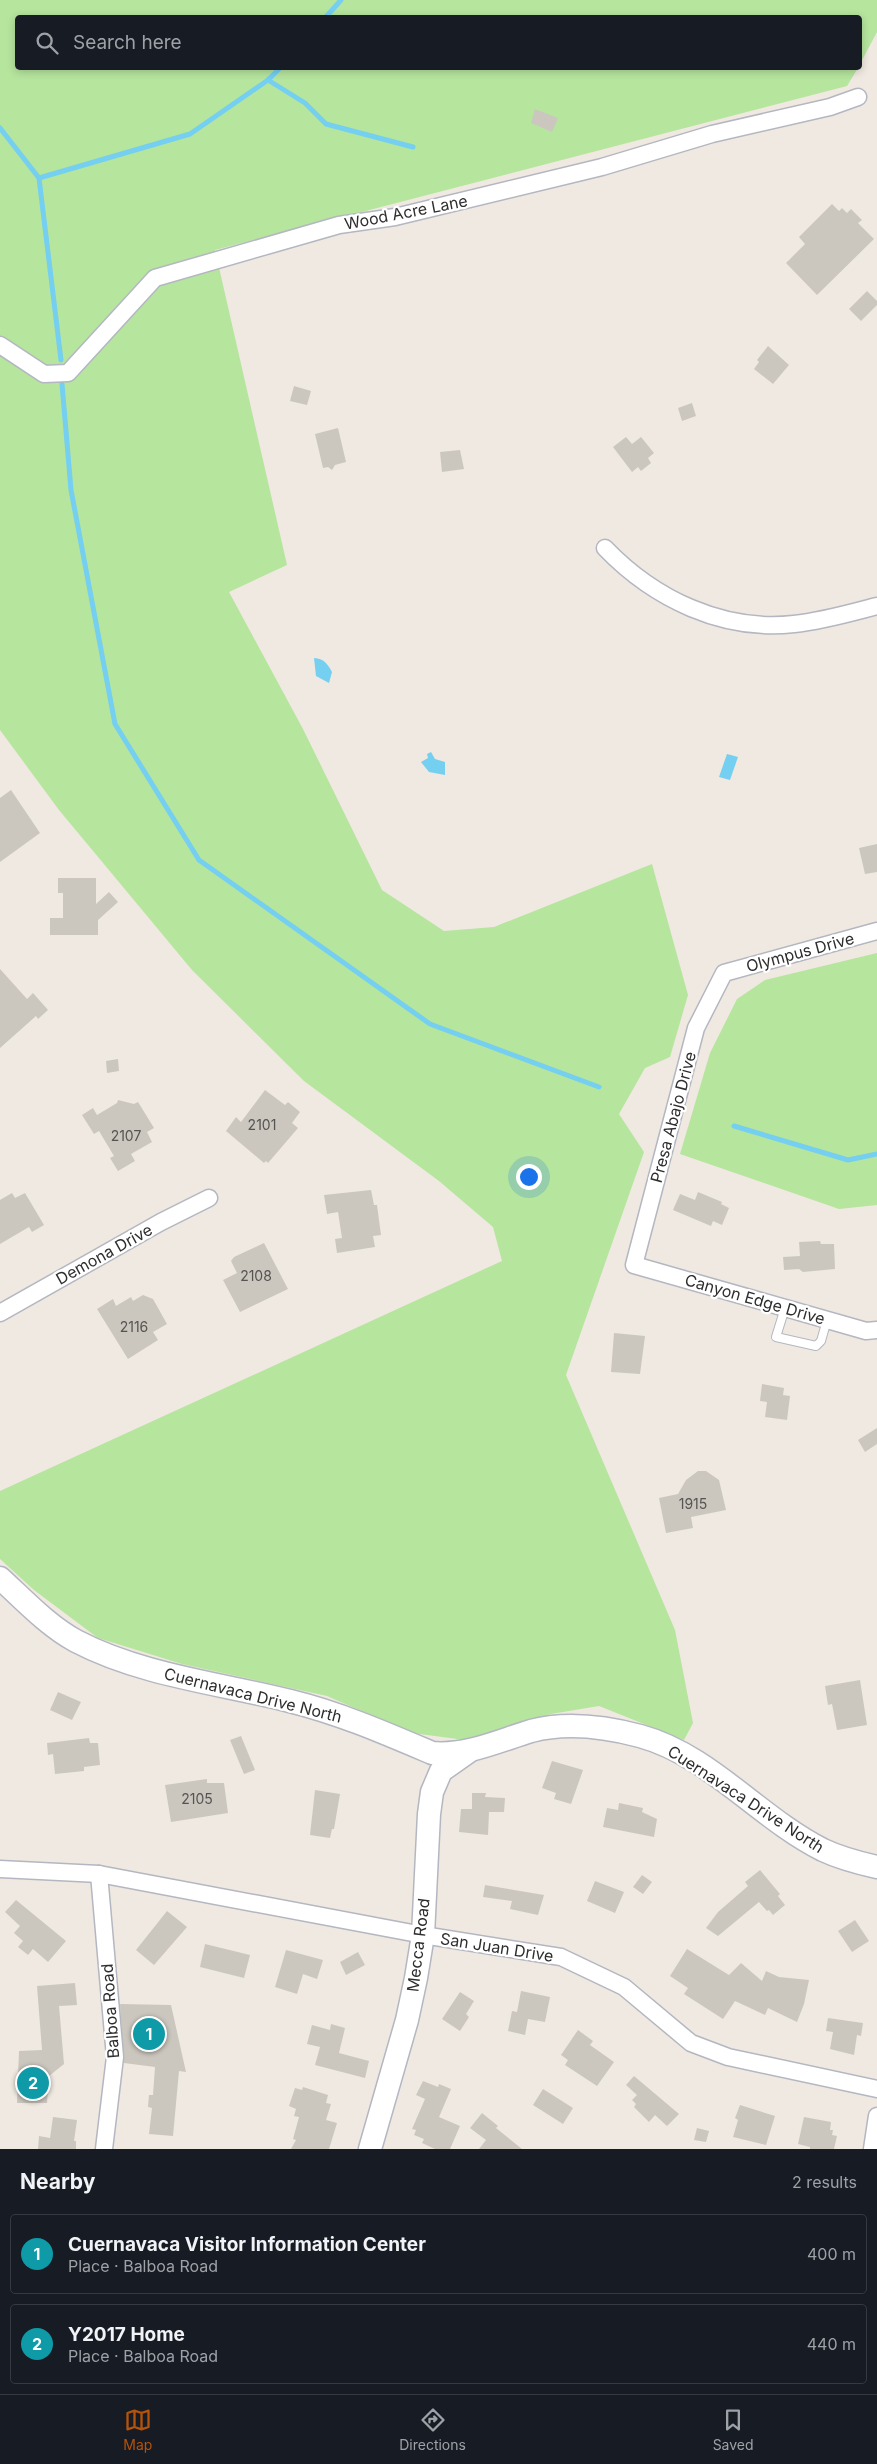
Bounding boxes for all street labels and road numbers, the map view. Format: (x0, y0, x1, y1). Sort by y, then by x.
street label: Wood Acre Lane (343, 190, 469, 234)
street label: Olympus Drive (744, 928, 856, 976)
street label: Presa Abajo Drive (646, 1049, 700, 1185)
street label: Demona Drive (52, 1219, 156, 1289)
street label: Canyon Edge Drive (683, 1269, 827, 1329)
street label: Cuernavaca Drive North (162, 1663, 344, 1727)
street label: Cuernavaca Drive North (664, 1741, 828, 1857)
street label: Mecca Road (402, 1897, 434, 1993)
street label: San Juan Drive (439, 1928, 555, 1966)
street label: Balboa Road (97, 1963, 123, 2059)

